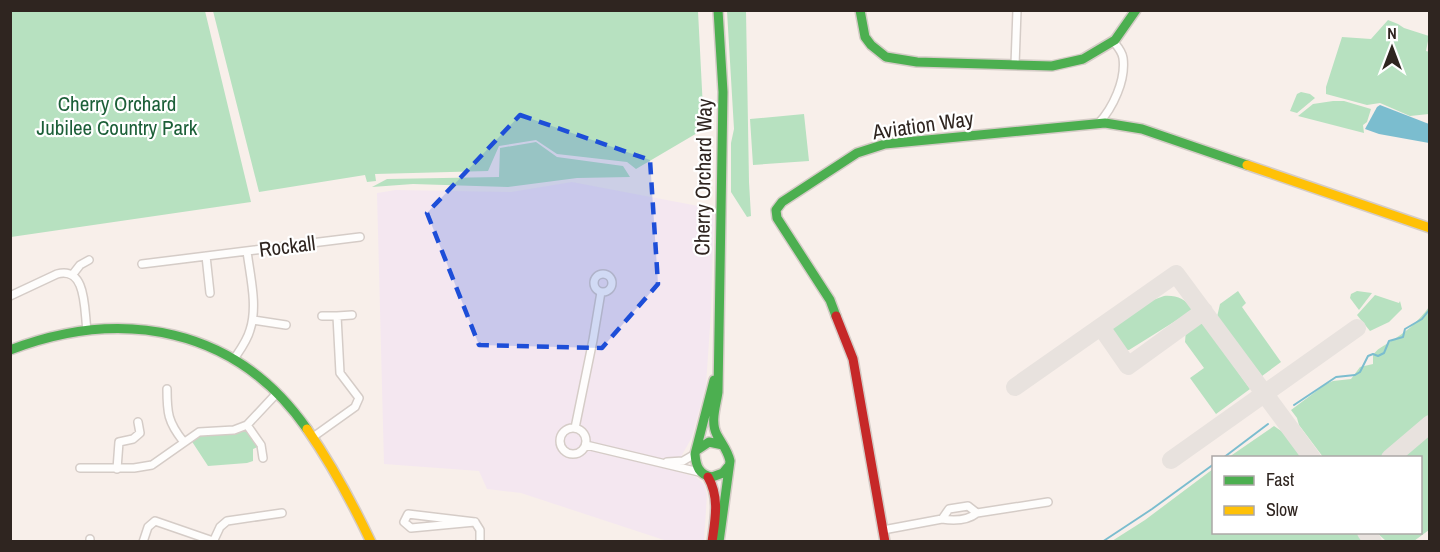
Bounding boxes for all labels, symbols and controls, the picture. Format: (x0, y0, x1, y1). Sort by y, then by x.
north arrow (1362, 18, 1422, 78)
text: N (1387, 22, 1397, 44)
park label: Cherry Orchard Jubilee Country Park (37, 89, 198, 142)
street label: Cherry Orchard Way (687, 98, 719, 256)
street label: Aviation Way (870, 104, 976, 147)
street label: Rockall (257, 228, 317, 264)
legend (1212, 456, 1422, 534)
text: Fast (1266, 467, 1294, 492)
text: Slow (1266, 497, 1298, 522)

